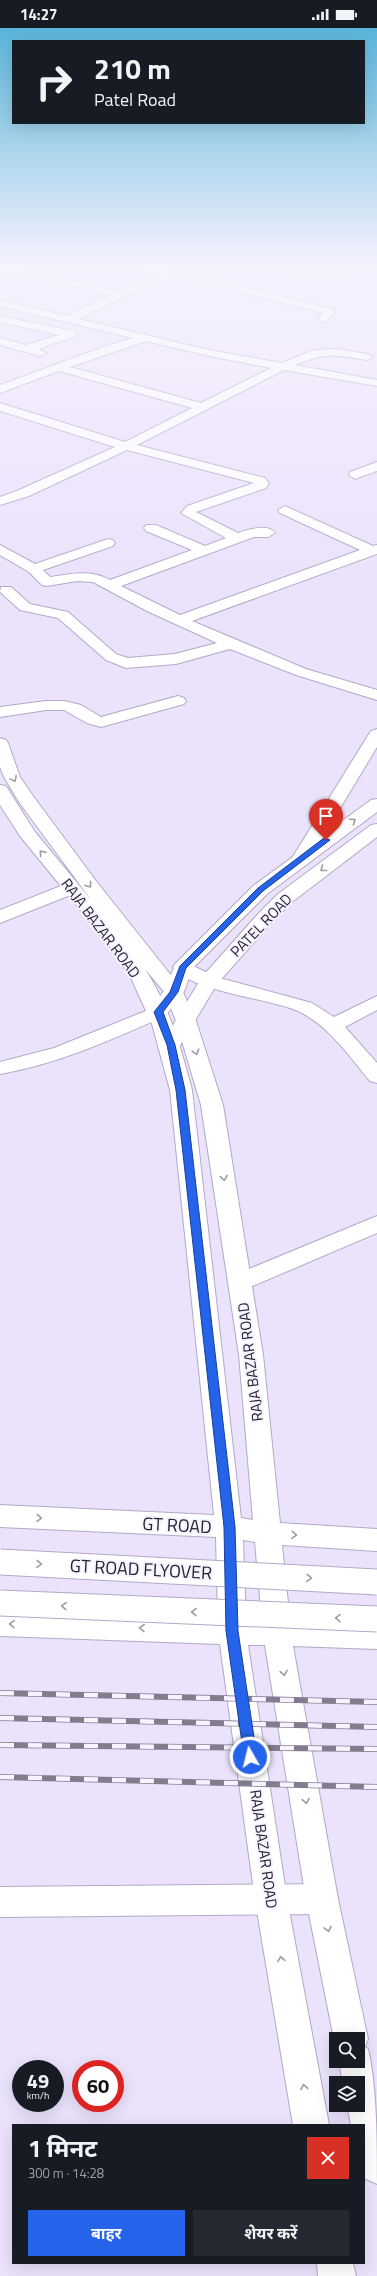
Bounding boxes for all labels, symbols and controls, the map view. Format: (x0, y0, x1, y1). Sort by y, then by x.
text: 14:27 (20, 3, 57, 26)
text: 210 m (94, 47, 171, 90)
icon: right (28, 56, 80, 108)
text: Patel Road (94, 86, 176, 113)
one-way arrow (9, 775, 17, 782)
pin (309, 799, 343, 840)
icon: arrive (315, 805, 337, 827)
one-way arrow (349, 819, 356, 826)
one-way arrow (39, 851, 46, 858)
one-way arrow (320, 864, 327, 871)
street label: RAJA BAZAR ROAD (56, 873, 146, 983)
one-way arrow (84, 880, 91, 887)
street label: PATEL ROAD (225, 888, 297, 962)
one-way arrow (191, 1048, 200, 1055)
one-way arrow (219, 1175, 228, 1181)
street label: RAJA BAZAR ROAD (231, 1301, 269, 1423)
street label: GT ROAD (142, 1510, 212, 1540)
one-way arrow (36, 1514, 42, 1523)
one-way arrow (291, 1530, 297, 1539)
street label: GT ROAD FLYOVER (69, 1552, 213, 1586)
one-way arrow (36, 1560, 42, 1568)
one-way arrow (306, 1574, 312, 1583)
one-way arrow (61, 1602, 67, 1610)
one-way arrow (191, 1607, 197, 1616)
one-way arrow (335, 1613, 341, 1622)
one-way arrow (9, 1620, 15, 1628)
one-way arrow (139, 1624, 145, 1633)
one-way arrow (279, 1670, 288, 1676)
position arrow (229, 1736, 271, 1778)
street label: RAJA BAZAR ROAD (244, 1788, 284, 1910)
one-way arrow (301, 1798, 309, 1804)
one-way arrow (324, 1926, 332, 1932)
one-way arrow (277, 1955, 286, 1962)
map controls (329, 2032, 365, 2112)
button: search (329, 2032, 365, 2068)
speed limit sign: 60 (72, 2060, 124, 2112)
text: 49 (27, 2065, 49, 2096)
button: layers (329, 2076, 365, 2112)
one-way arrow (300, 2083, 309, 2090)
text: km/h (27, 2088, 49, 2103)
text: 1 मिनट (28, 2130, 97, 2166)
button: close (307, 2137, 349, 2179)
text: 300 m · 14:28 (28, 2163, 104, 2183)
button: बाहर (28, 2210, 185, 2256)
button: शेयर करें (193, 2210, 349, 2256)

